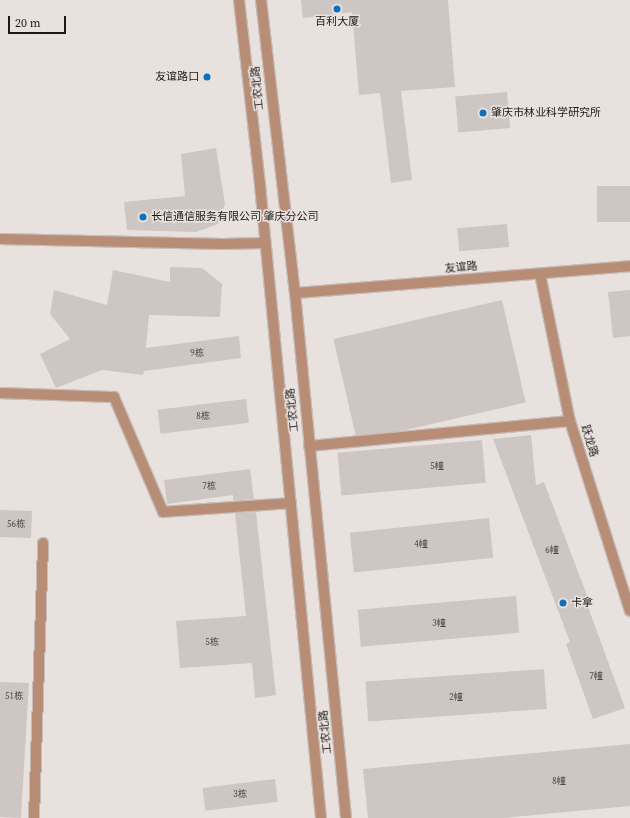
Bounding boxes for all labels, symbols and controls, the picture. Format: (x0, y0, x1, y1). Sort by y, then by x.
marker: 百利大厦 (332, 4, 342, 14)
scale bar (10, 8, 68, 34)
text: 20 m (15, 15, 41, 31)
place label: 百利大厦 (315, 15, 359, 29)
street label: 工农北路 (249, 65, 267, 111)
place label: 友谊路口 (155, 70, 199, 84)
marker: 友谊路口 (202, 72, 212, 82)
place label: 肇庆市林业科学研究所 (491, 106, 601, 120)
marker: 肇庆市林业科学研究所 (478, 108, 488, 118)
place label: 长信通信服务有限公司 肇庆分公司 (151, 210, 319, 224)
marker: 长信通信服务有限公司 肇庆分公司 (138, 212, 148, 222)
street label: 友谊路 (444, 260, 478, 276)
house number: 9栋 (190, 348, 204, 358)
street label: 工农北路 (284, 387, 302, 433)
house number: 8栋 (196, 411, 210, 421)
street label: 跃龙路 (578, 423, 600, 459)
house number: 5幢 (430, 461, 444, 471)
house number: 7栋 (202, 481, 216, 491)
house number: 56栋 (7, 519, 25, 529)
house number: 4幢 (414, 539, 428, 549)
house number: 6幢 (545, 545, 559, 555)
place label: 卡拿 (571, 596, 593, 610)
marker: 卡拿 (558, 598, 568, 608)
house number: 3幢 (432, 618, 446, 628)
house number: 5栋 (205, 637, 219, 647)
house number: 7幢 (589, 671, 603, 681)
house number: 51栋 (5, 691, 23, 701)
house number: 2幢 (449, 692, 463, 702)
street label: 工农北路 (317, 709, 335, 755)
house number: 8幢 (552, 776, 566, 786)
house number: 3栋 (233, 789, 247, 799)

